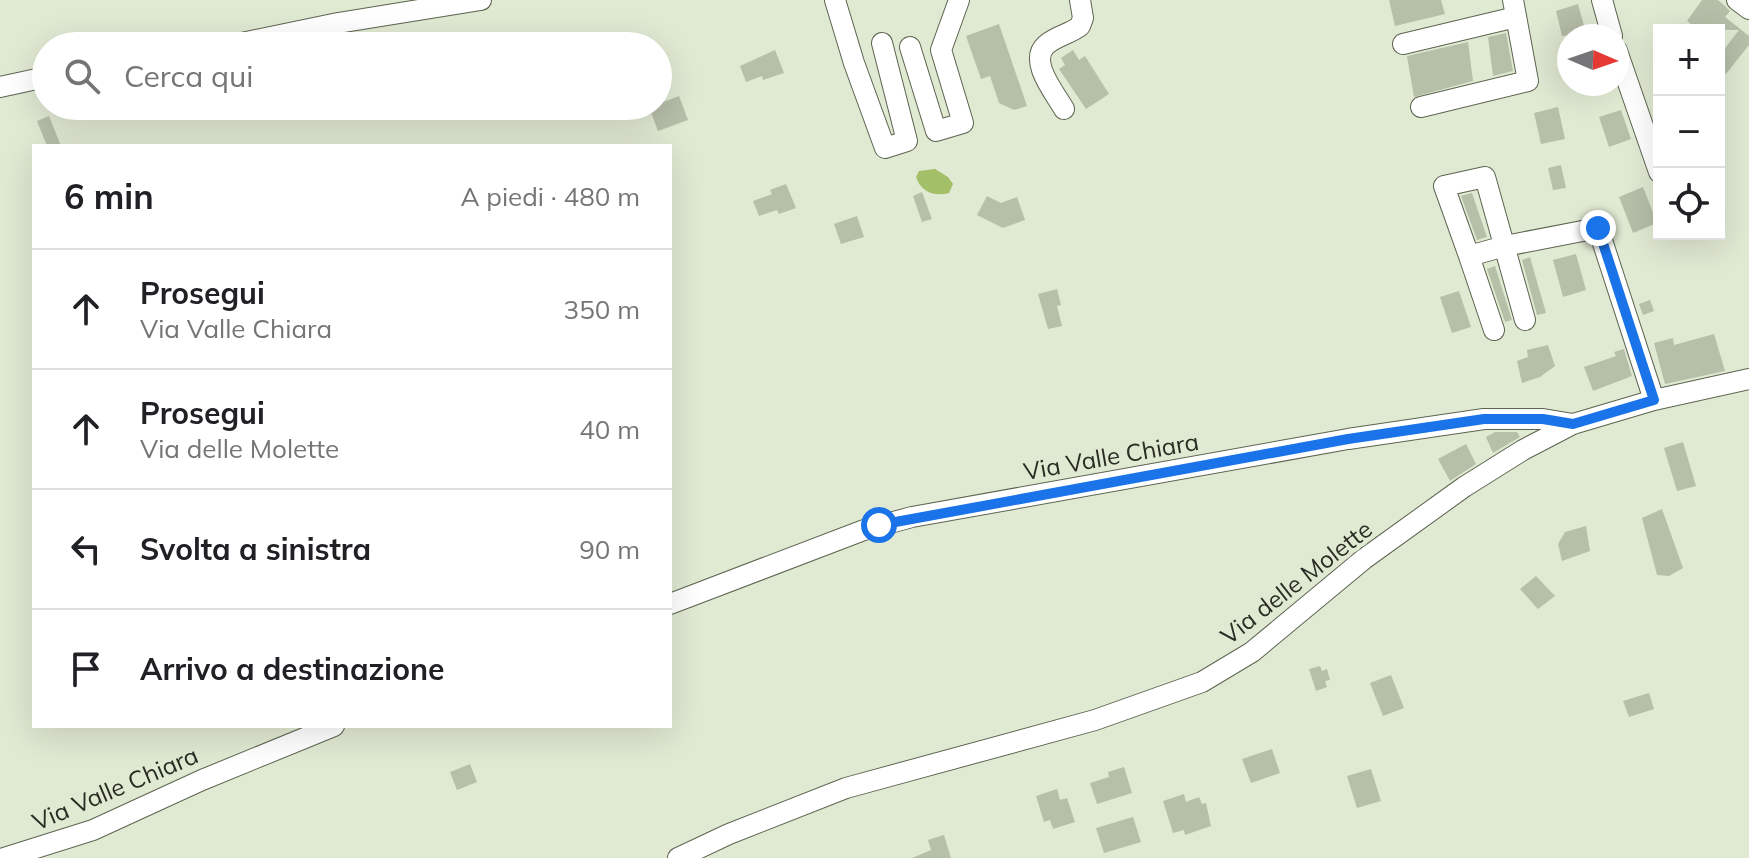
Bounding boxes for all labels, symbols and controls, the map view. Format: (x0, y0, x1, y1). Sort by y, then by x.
north arrow (1557, 24, 1629, 96)
map controls (1653, 24, 1725, 240)
button: + (1653, 24, 1725, 96)
search box (32, 32, 672, 120)
icon: search (60, 54, 104, 98)
text: Cerca qui (124, 57, 254, 95)
button: − (1653, 96, 1725, 168)
button: locate (1653, 168, 1725, 240)
text: 6 min (64, 175, 154, 218)
text: A piedi · 480 m (460, 180, 640, 213)
route end (1580, 210, 1616, 246)
text: Prosegui (140, 274, 265, 312)
icon: ahead (64, 287, 108, 331)
text: 350 m (564, 293, 640, 326)
text: Via Valle Chiara (140, 312, 332, 345)
text: Prosegui (140, 394, 265, 432)
icon: ahead (64, 407, 108, 451)
text: 40 m (579, 413, 640, 446)
street label: Via Valle Chiara (1021, 426, 1201, 486)
text: Via delle Molette (140, 432, 339, 465)
route start (861, 507, 897, 543)
street label: Via delle Molette (1214, 514, 1378, 650)
icon: left (64, 527, 108, 571)
text: Svolta a sinistra (140, 530, 371, 568)
text: 90 m (579, 533, 640, 566)
icon: arrive (64, 647, 108, 691)
text: Arrivo a destinazione (140, 650, 444, 688)
street label: Via Valle Chiara (28, 740, 202, 836)

